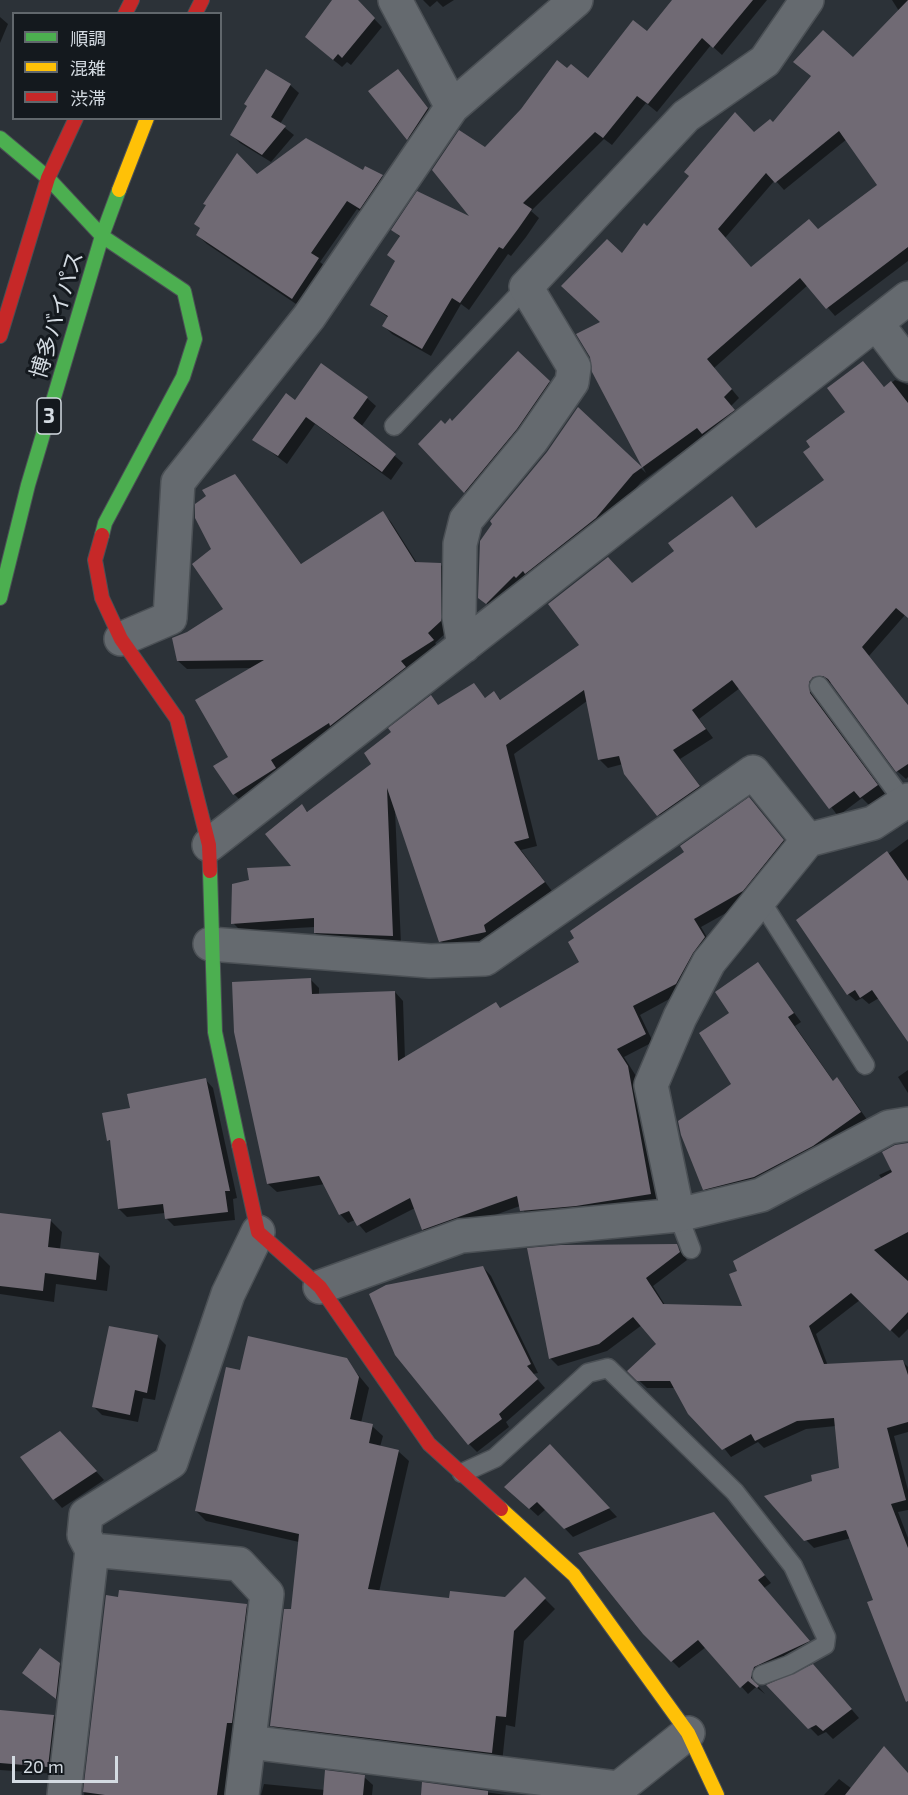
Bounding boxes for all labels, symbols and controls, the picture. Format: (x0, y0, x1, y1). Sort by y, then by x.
legend (12, 12, 222, 120)
text: 順調 (70, 27, 106, 49)
text: 混雑 (70, 57, 106, 79)
text: 渋滞 (70, 87, 106, 109)
street label: 博多バイパス (25, 248, 89, 382)
road number: 3 (37, 398, 61, 434)
scale bar (15, 1744, 122, 1782)
text: 20 m (23, 1755, 64, 1777)

